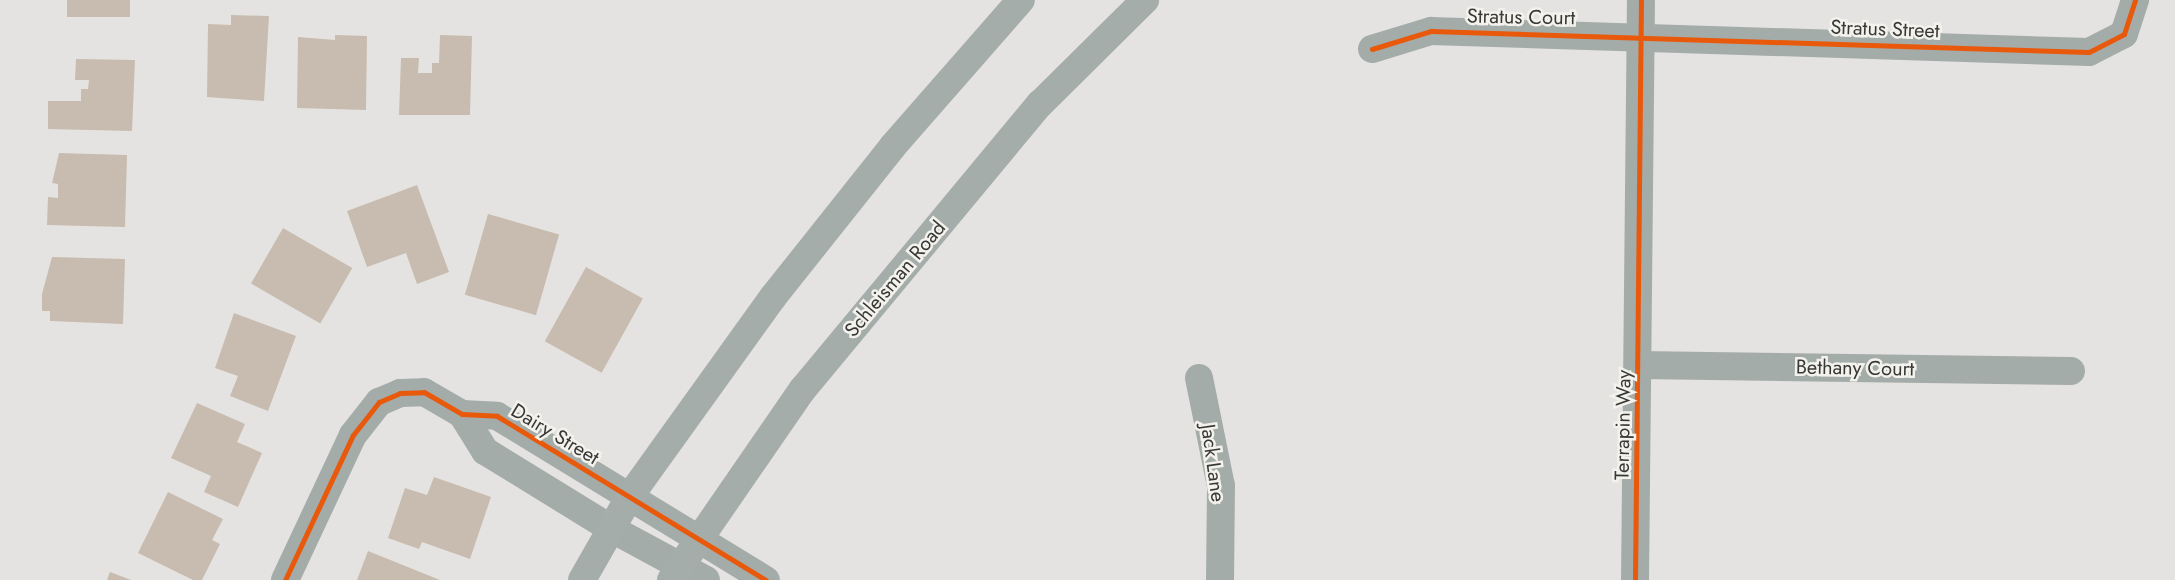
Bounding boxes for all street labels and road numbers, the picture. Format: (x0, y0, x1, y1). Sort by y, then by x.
street label: Stratus Court (1467, 4, 1575, 30)
street label: Stratus Street (1830, 15, 1940, 43)
street label: Schleisman Road (840, 216, 950, 342)
street label: Bethany Court (1796, 355, 1914, 381)
street label: Terrapin Way (1610, 370, 1636, 480)
street label: Dairy Street (507, 398, 603, 470)
street label: Jack Lane (1196, 423, 1230, 503)

